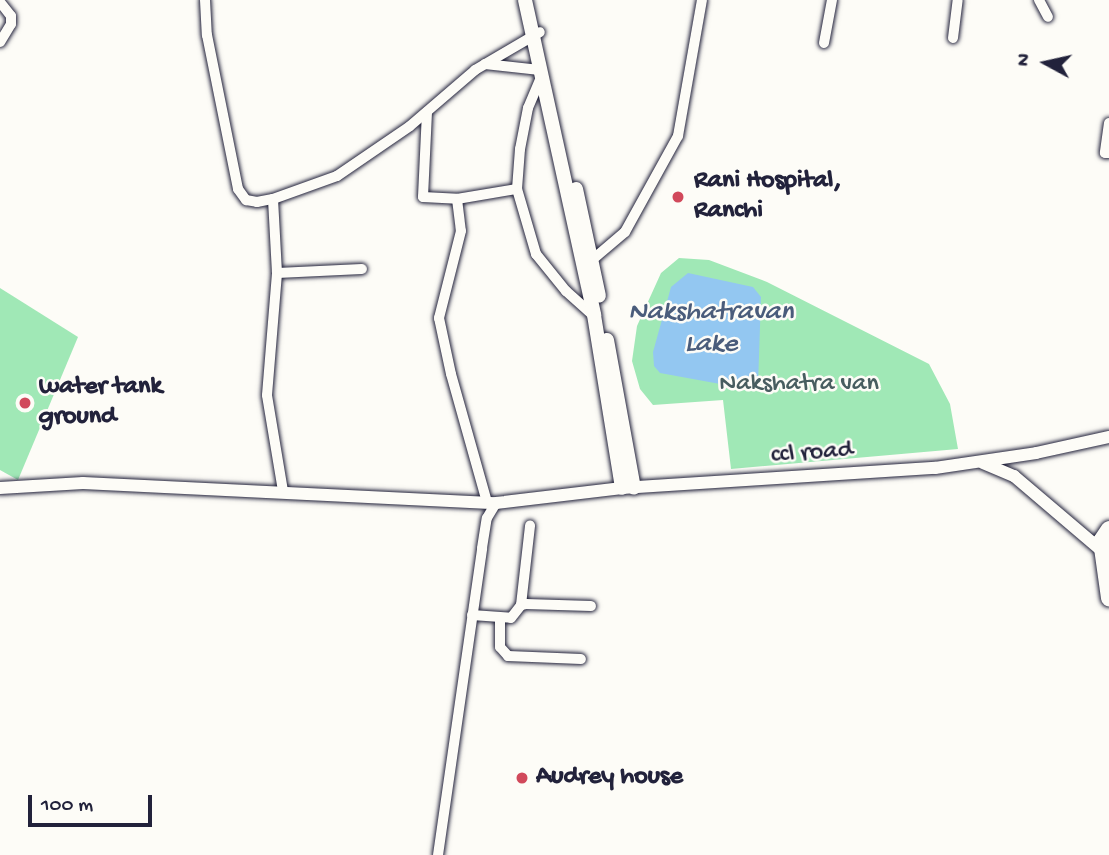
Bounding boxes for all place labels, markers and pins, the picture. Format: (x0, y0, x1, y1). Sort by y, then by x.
place label: Rani Hospital, Ranchi (694, 166, 841, 228)
marker: Rani Hospital, Ranchi (668, 187, 688, 207)
place label: water tank ground (39, 372, 162, 434)
marker: water tank ground (17, 395, 33, 411)
place label: Audrey house (536, 762, 683, 794)
marker: Audrey house (514, 770, 530, 786)

